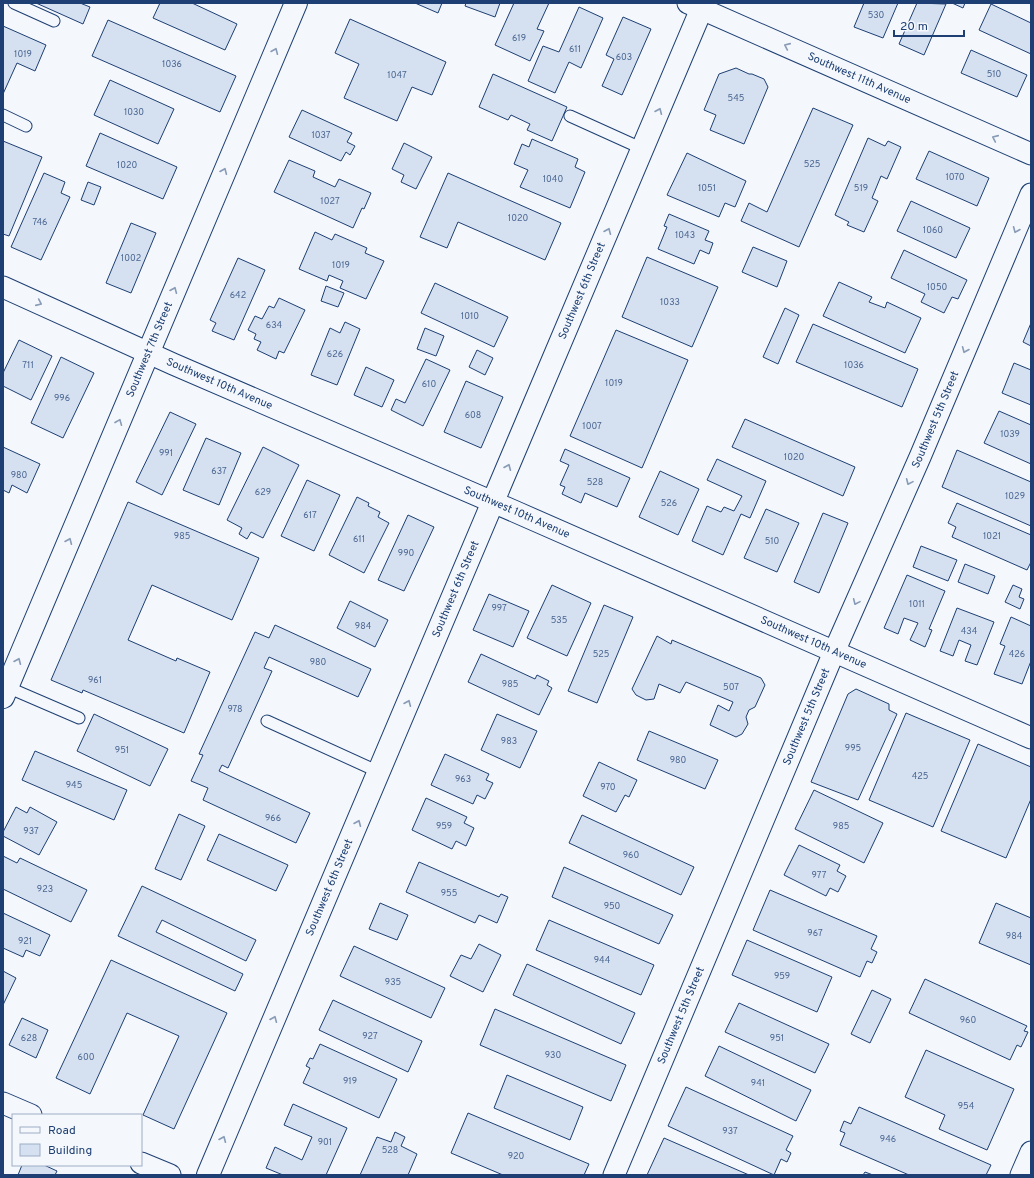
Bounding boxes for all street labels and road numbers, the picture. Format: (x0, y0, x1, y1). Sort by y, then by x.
street label: Southwest 11th Avenue (805, 49, 913, 107)
street label: Southwest 6th Street (555, 240, 609, 341)
street label: Southwest 7th Street (123, 300, 176, 400)
street label: Southwest 10th Avenue (164, 355, 275, 413)
street label: Southwest 5th Street (909, 369, 962, 470)
street label: Southwest 10th Avenue (461, 483, 572, 542)
street label: Southwest 6th Street (429, 539, 483, 640)
street label: Southwest 10th Avenue (758, 613, 869, 672)
street label: Southwest 5th Street (780, 666, 833, 768)
street label: Southwest 6th Street (303, 837, 356, 938)
street label: Southwest 5th Street (654, 965, 708, 1066)

